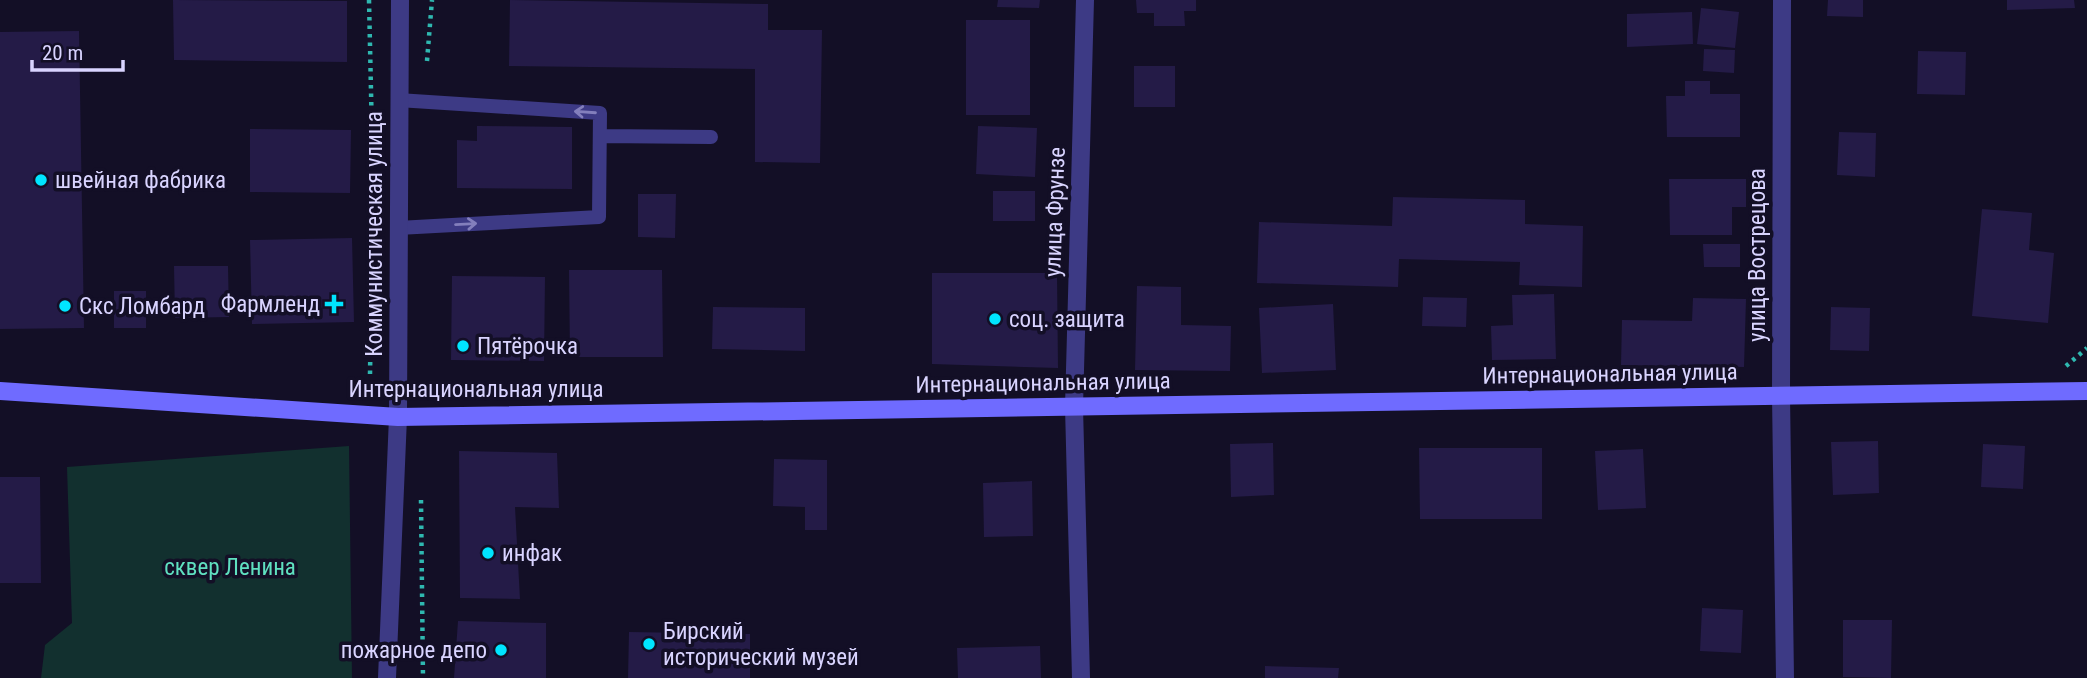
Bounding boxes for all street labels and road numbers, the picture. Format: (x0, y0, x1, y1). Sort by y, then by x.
street label: Коммунистическая улица (361, 111, 388, 357)
street label: улица Фрунзе (1039, 147, 1071, 277)
street label: улица Вострецова (1744, 168, 1771, 342)
street label: Интернациональная улица (1482, 358, 1738, 390)
street label: Интернациональная улица (915, 367, 1171, 399)
street label: Интернациональная улица (348, 376, 604, 403)

